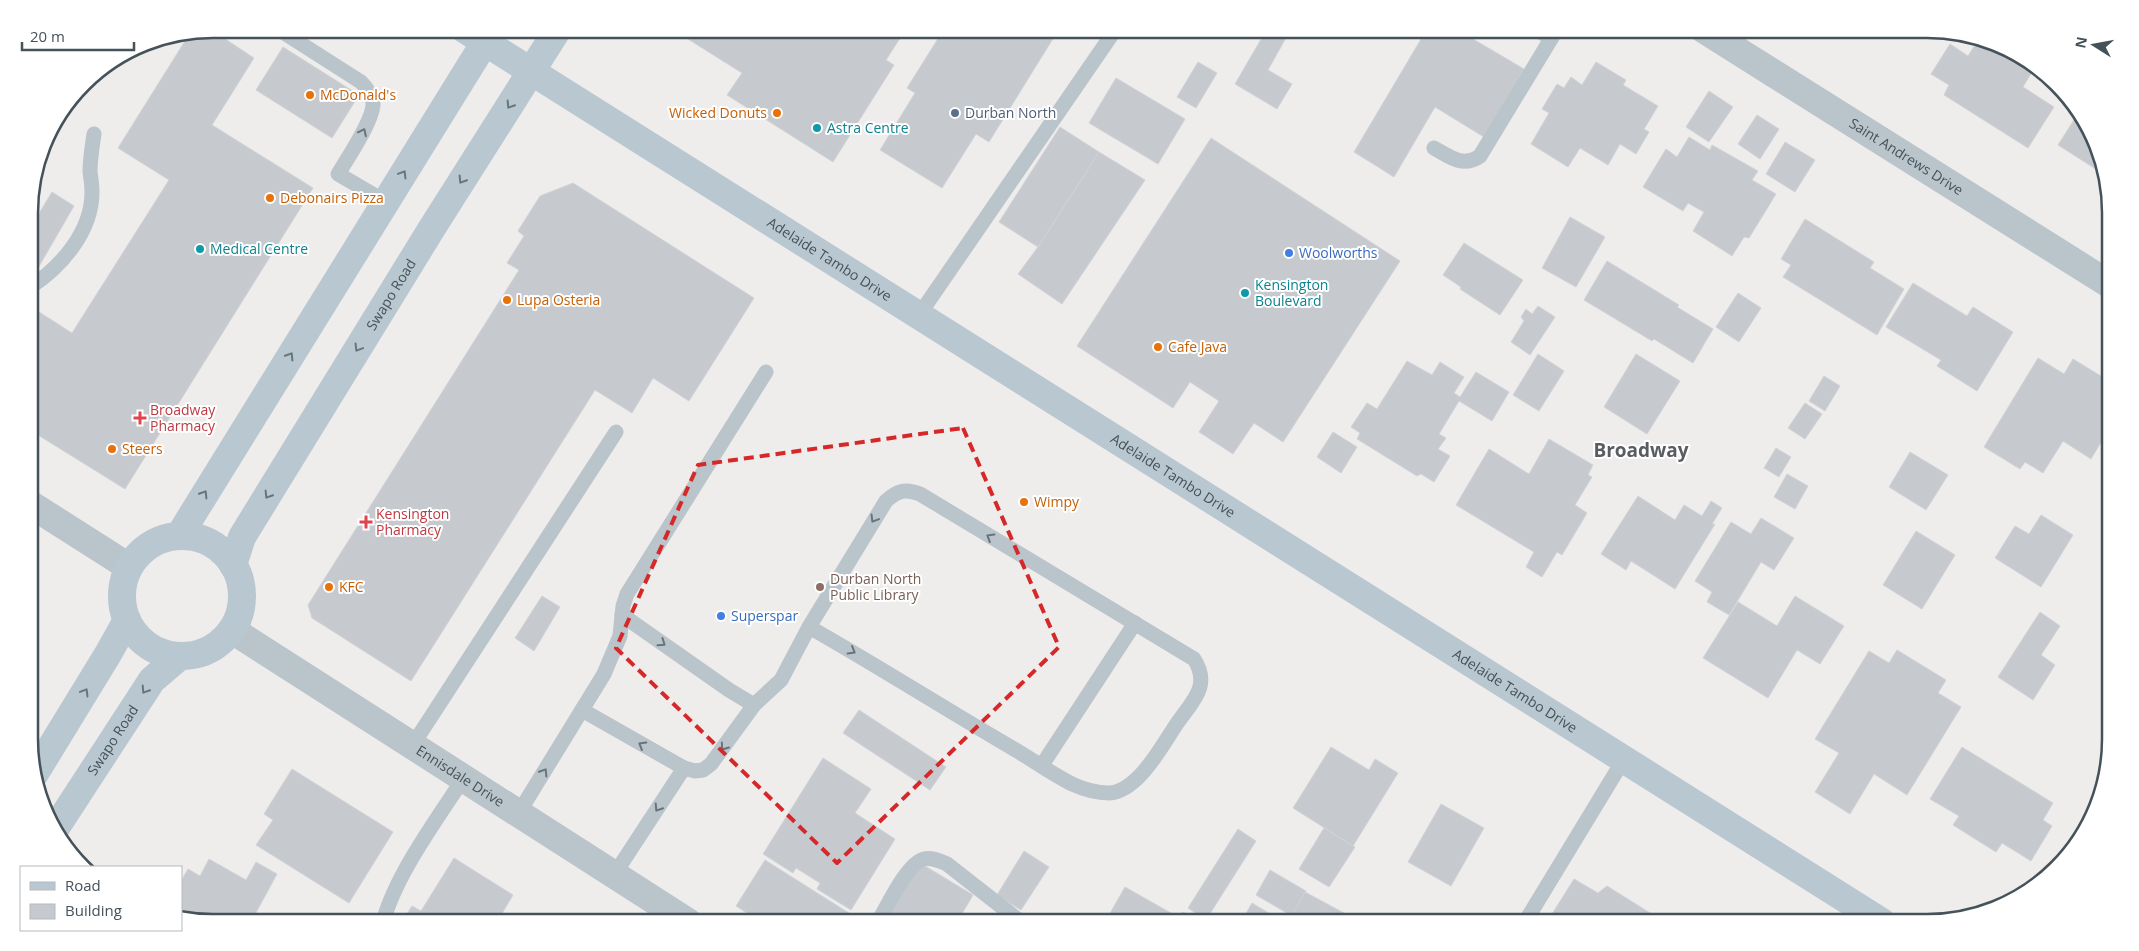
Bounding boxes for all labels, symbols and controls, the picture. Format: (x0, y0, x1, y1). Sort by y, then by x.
scale bar (22, 20, 135, 52)
north arrow (2069, 20, 2119, 70)
text: 20 m (30, 26, 65, 46)
text: N (2070, 35, 2091, 50)
place label: McDonald's (320, 85, 396, 104)
marker: McDonald's (304, 89, 316, 101)
one-way arrow (506, 99, 516, 108)
place label: Wicked Donuts (669, 103, 767, 122)
place label: Durban North (965, 103, 1056, 122)
marker: Wicked Donuts (771, 107, 783, 119)
marker: Durban North (949, 107, 961, 119)
street label: Saint Andrews Drive (1846, 113, 1967, 199)
place label: Astra Centre (827, 118, 909, 137)
marker: Astra Centre (811, 122, 823, 134)
one-way arrow (357, 128, 367, 137)
one-way arrow (397, 170, 407, 179)
one-way arrow (459, 174, 469, 183)
place label: Debonairs Pizza (280, 188, 384, 207)
marker: Debonairs Pizza (264, 192, 276, 204)
street label: Adelaide Tambo Drive (764, 212, 896, 305)
place label: Medical Centre (210, 239, 308, 258)
marker: Medical Centre (194, 243, 206, 255)
place label: Woolworths (1299, 243, 1378, 262)
marker: Woolworths (1283, 247, 1295, 259)
street label: Swapo Road (361, 255, 420, 334)
place label: Kensington Boulevard (1255, 275, 1328, 310)
marker: Kensington Boulevard (1239, 287, 1251, 299)
place label: Lupa Osteria (517, 290, 600, 309)
marker: Lupa Osteria (501, 294, 513, 306)
place label: Cafe Java (1168, 337, 1227, 356)
marker: Cafe Java (1152, 341, 1164, 353)
one-way arrow (355, 342, 365, 351)
one-way arrow (284, 353, 293, 362)
place label: Broadway Pharmacy (150, 400, 216, 435)
marker: Broadway Pharmacy (134, 412, 146, 424)
street label: Adelaide Tambo Drive (1107, 429, 1239, 522)
district label: Broadway (1593, 437, 1689, 463)
place label: Steers (122, 439, 163, 458)
marker: Steers (106, 443, 118, 455)
one-way arrow (265, 490, 274, 499)
one-way arrow (198, 491, 208, 500)
place label: Wimpy (1034, 492, 1080, 511)
marker: Wimpy (1018, 496, 1030, 508)
place label: Kensington Pharmacy (376, 504, 449, 539)
one-way arrow (871, 514, 881, 523)
marker: Kensington Pharmacy (360, 516, 372, 528)
one-way arrow (987, 534, 996, 544)
place label: Durban North Public Library (830, 569, 921, 604)
place label: KFC (339, 577, 364, 596)
marker: KFC (323, 581, 335, 593)
marker: Durban North Public Library (814, 581, 826, 593)
place label: Superspar (731, 606, 798, 625)
marker: Superspar (715, 610, 727, 622)
one-way arrow (656, 637, 666, 646)
street label: Adelaide Tambo Drive (1449, 644, 1581, 737)
one-way arrow (846, 645, 855, 655)
one-way arrow (142, 685, 151, 694)
one-way arrow (78, 689, 88, 698)
street label: Swapo Road (83, 701, 142, 779)
street label: Ennisdale Drive (413, 741, 508, 811)
one-way arrow (638, 741, 647, 751)
one-way arrow (721, 741, 730, 750)
one-way arrow (538, 769, 547, 778)
one-way arrow (655, 803, 664, 812)
legend (20, 866, 182, 931)
text: Road (65, 875, 101, 895)
text: Building (65, 900, 122, 920)

